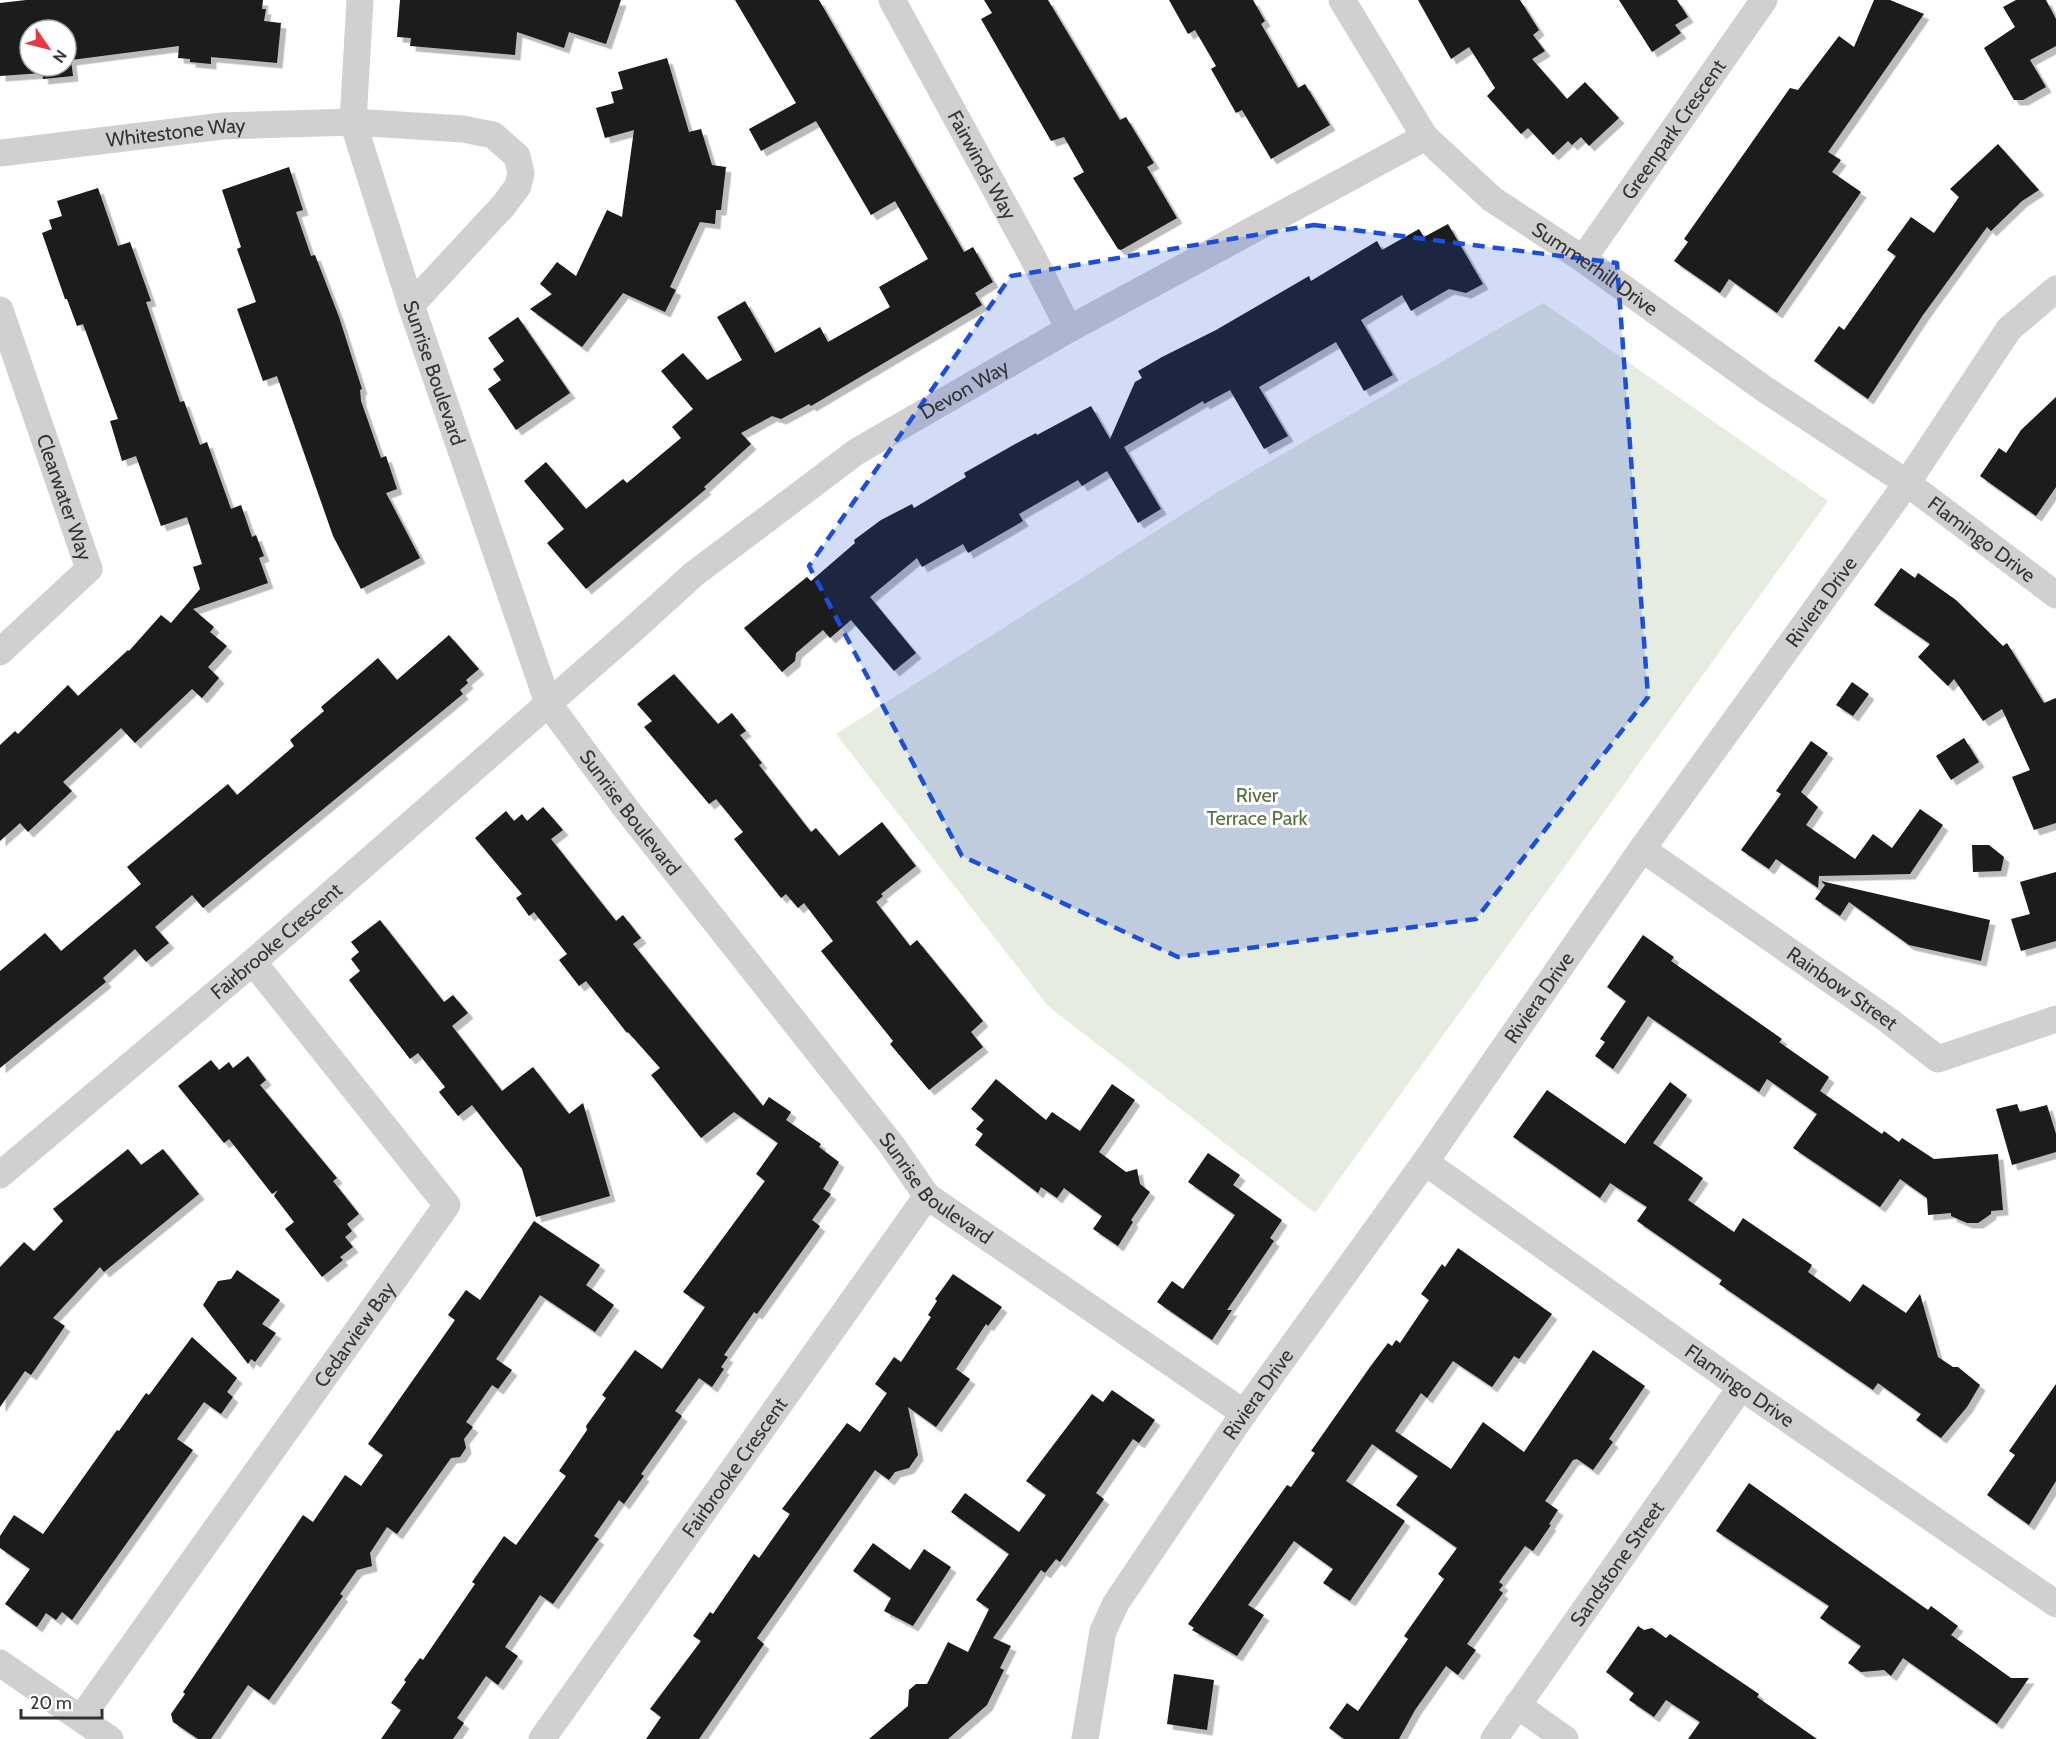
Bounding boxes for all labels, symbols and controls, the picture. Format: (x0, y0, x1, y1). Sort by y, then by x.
north arrow (18, 18, 78, 78)
text: N (49, 46, 71, 66)
street label: Greenpark Crescent (1616, 55, 1731, 204)
street label: Fairwinds Way (943, 106, 1022, 224)
street label: Whitestone Way (105, 113, 246, 152)
street label: Summerhill Drive (1528, 217, 1663, 321)
street label: Sunrise Boulevard (398, 297, 470, 448)
street label: Devon Way (916, 354, 1013, 424)
street label: Clearwater Way (32, 431, 97, 564)
street label: Flamingo Drive (1923, 491, 2040, 587)
street label: Riviera Drive (1780, 552, 1862, 652)
street label: Sunrise Boulevard (575, 745, 686, 880)
park label: River Terrace Park (1206, 783, 1308, 830)
street label: Fairbrooke Crescent (206, 878, 347, 1004)
street label: Rainbow Street (1782, 941, 1903, 1035)
street label: Riviera Drive (1499, 947, 1579, 1048)
street label: Sunrise Boulevard (874, 1127, 997, 1249)
street label: Cedarview Bay (309, 1277, 400, 1392)
street label: Flamingo Drive (1680, 1339, 1799, 1432)
street label: Riviera Drive (1218, 1344, 1298, 1444)
street label: Fairbrooke Crescent (677, 1393, 792, 1542)
street label: Sandstone Street (1565, 1497, 1669, 1631)
scale bar (21, 1682, 102, 1720)
text: 20 m (30, 1692, 72, 1714)

